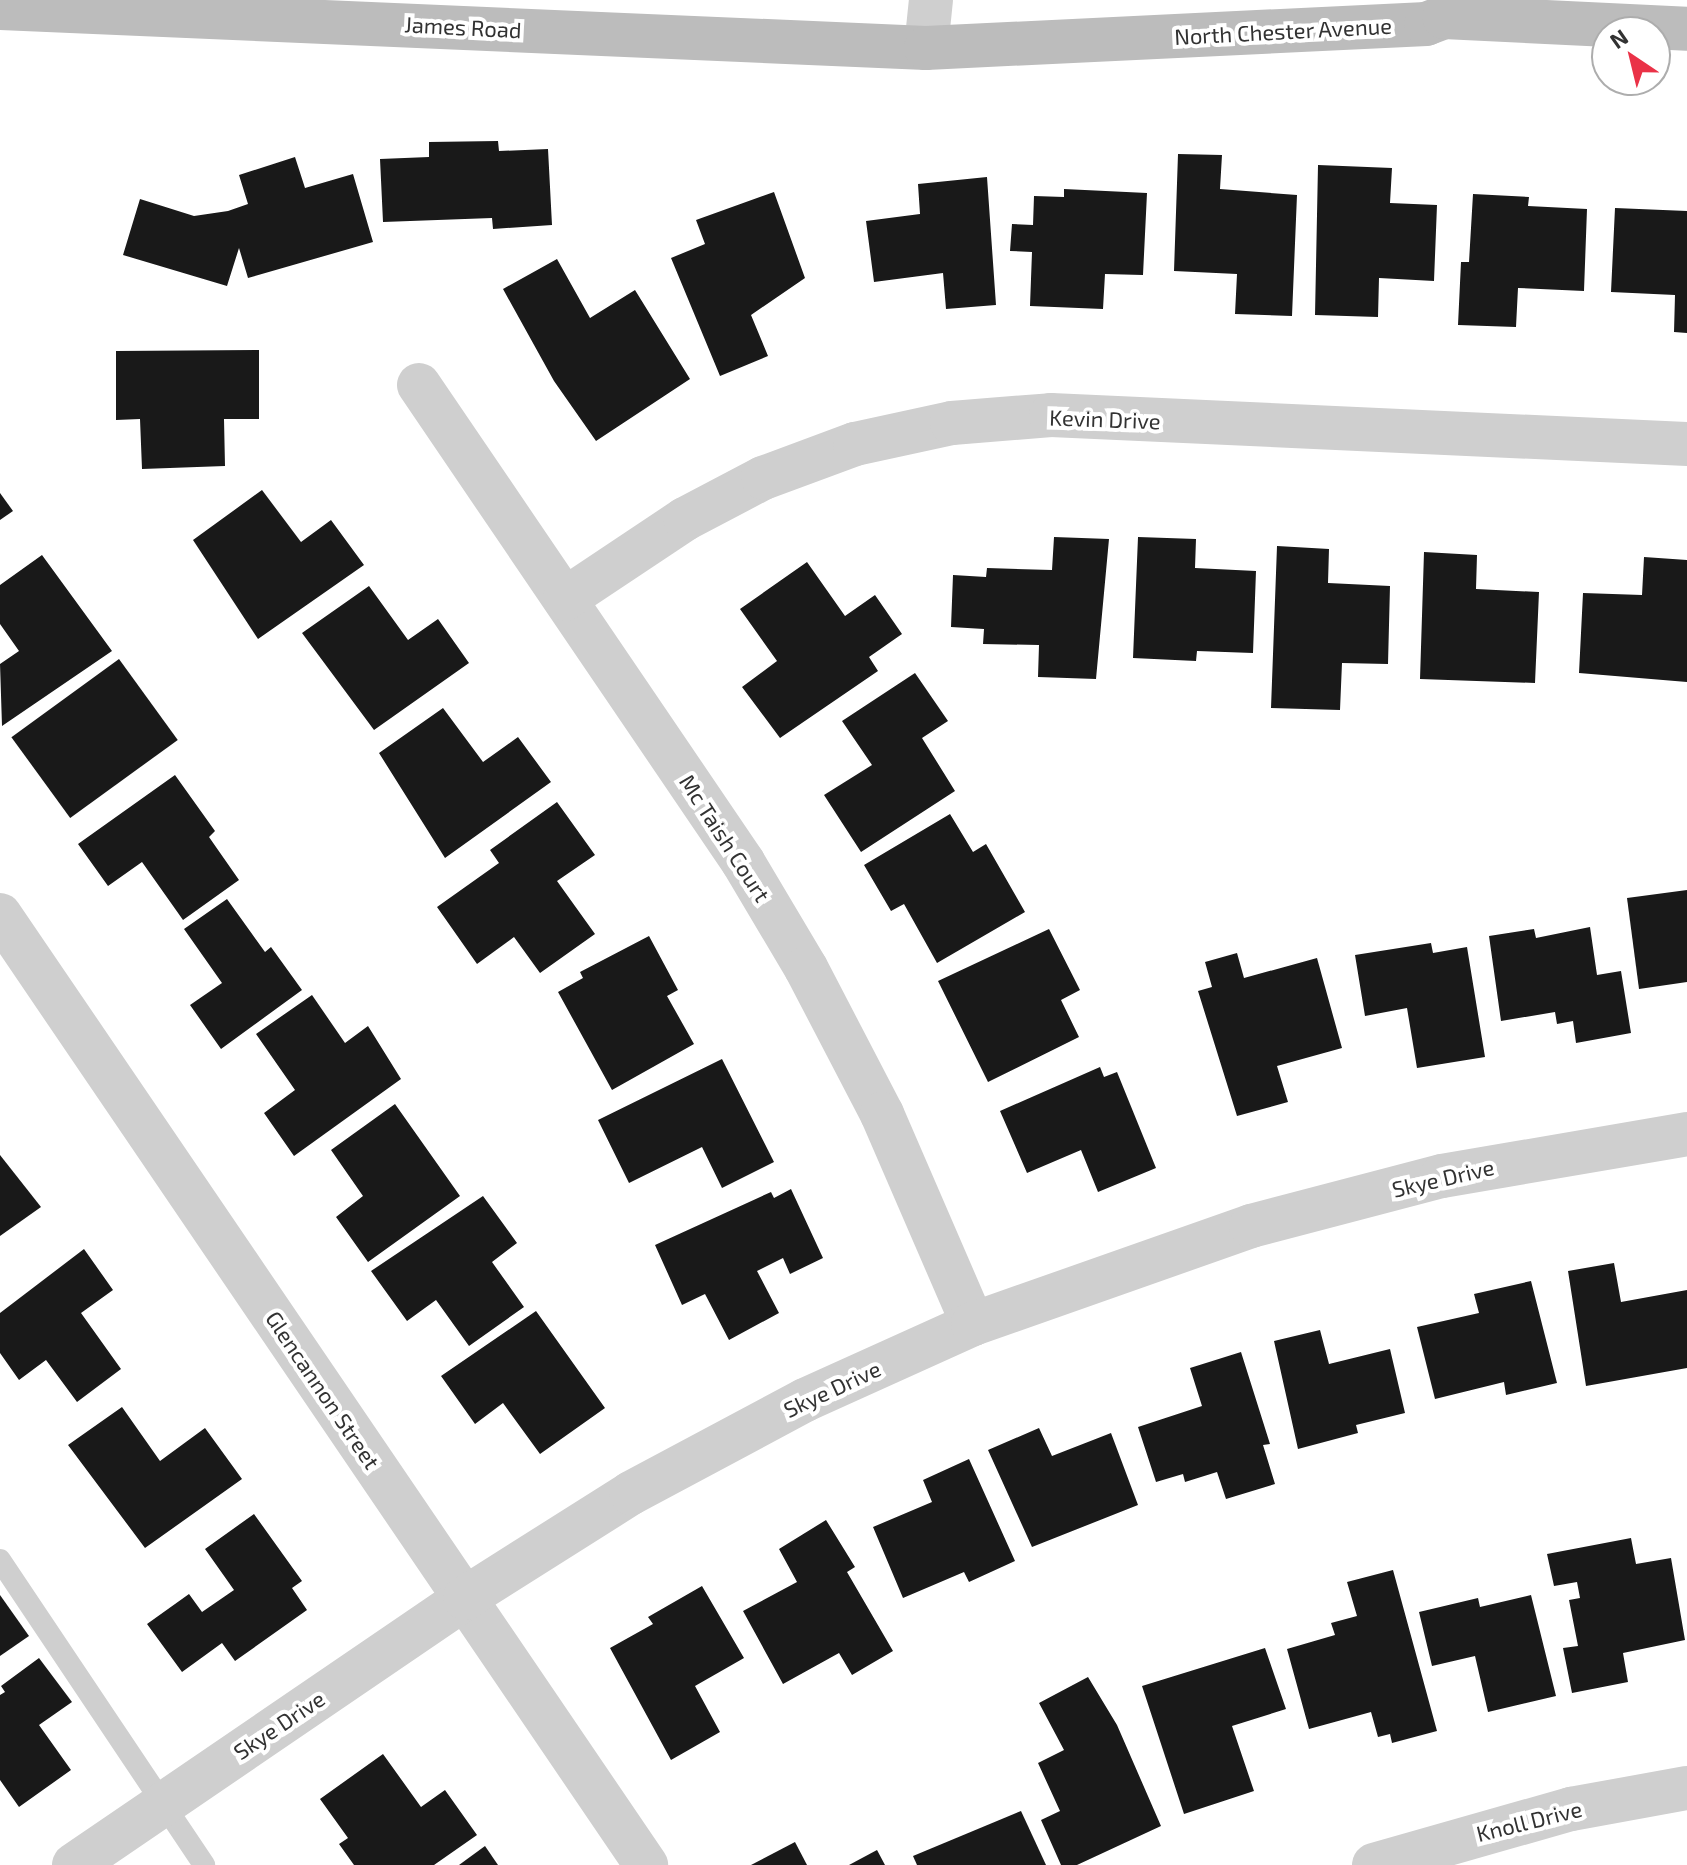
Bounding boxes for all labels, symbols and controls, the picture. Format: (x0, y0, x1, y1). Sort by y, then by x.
street label: James Road (404, 11, 522, 43)
street label: North Chester Avenue (1173, 12, 1393, 50)
north arrow (1591, 16, 1671, 96)
text: N (1604, 23, 1632, 53)
street label: Kevin Drive (1049, 404, 1161, 434)
street label: Mc Taish Court (674, 769, 776, 907)
street label: Skye Drive (1389, 1153, 1497, 1203)
street label: Glencannon Street (260, 1306, 386, 1474)
street label: Skye Drive (779, 1355, 885, 1423)
street label: Skye Drive (229, 1685, 329, 1765)
street label: Knoll Drive (1473, 1795, 1585, 1847)

